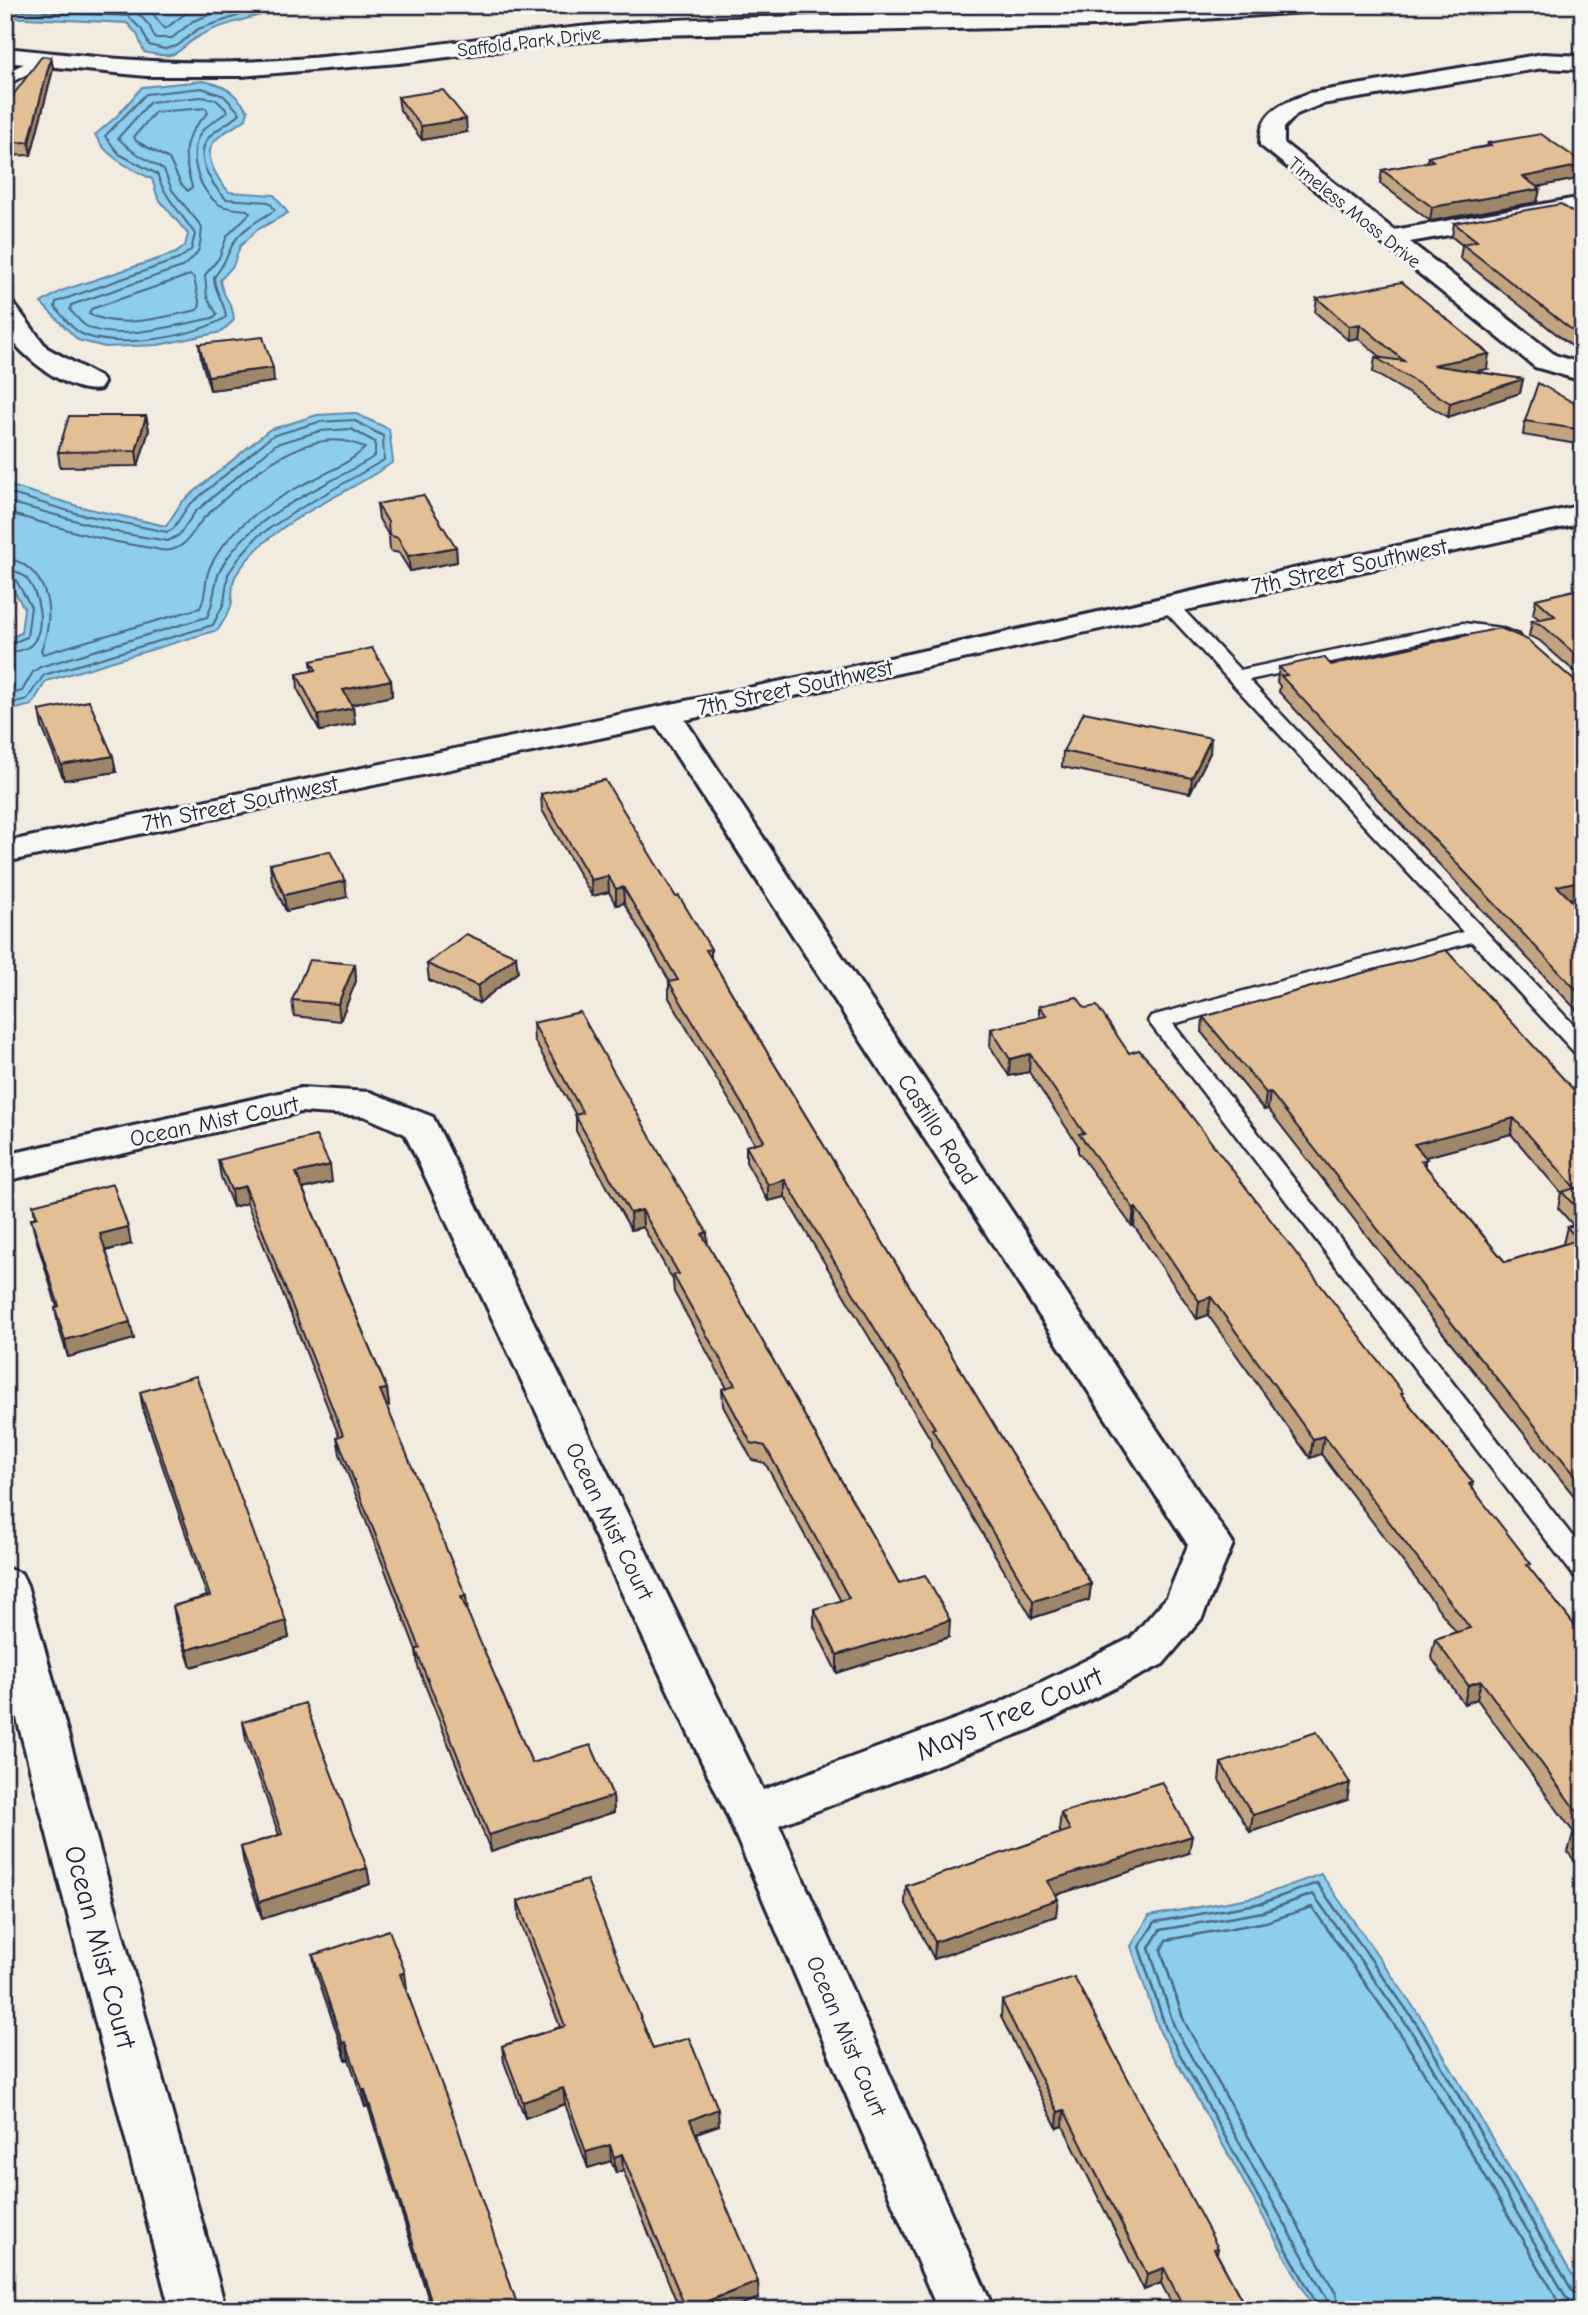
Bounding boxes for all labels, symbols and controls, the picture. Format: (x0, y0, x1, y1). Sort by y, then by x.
street label: Saffold Park Drive (456, 22, 602, 62)
street label: Timeless Moss Drive (1284, 153, 1425, 273)
street label: 7th Street Southwest (1249, 532, 1451, 600)
street label: 7th Street Southwest (695, 653, 897, 721)
street label: 7th Street Southwest (140, 769, 342, 837)
street label: Castillo Road (892, 1069, 983, 1190)
street label: Ocean Mist Court (127, 1090, 302, 1153)
street label: Ocean Mist Court (560, 1438, 660, 1606)
street label: Mays Tree Court (911, 1660, 1108, 1768)
street label: Ocean Mist Court (58, 1842, 143, 2053)
street label: Ocean Mist Court (801, 1952, 893, 2122)

